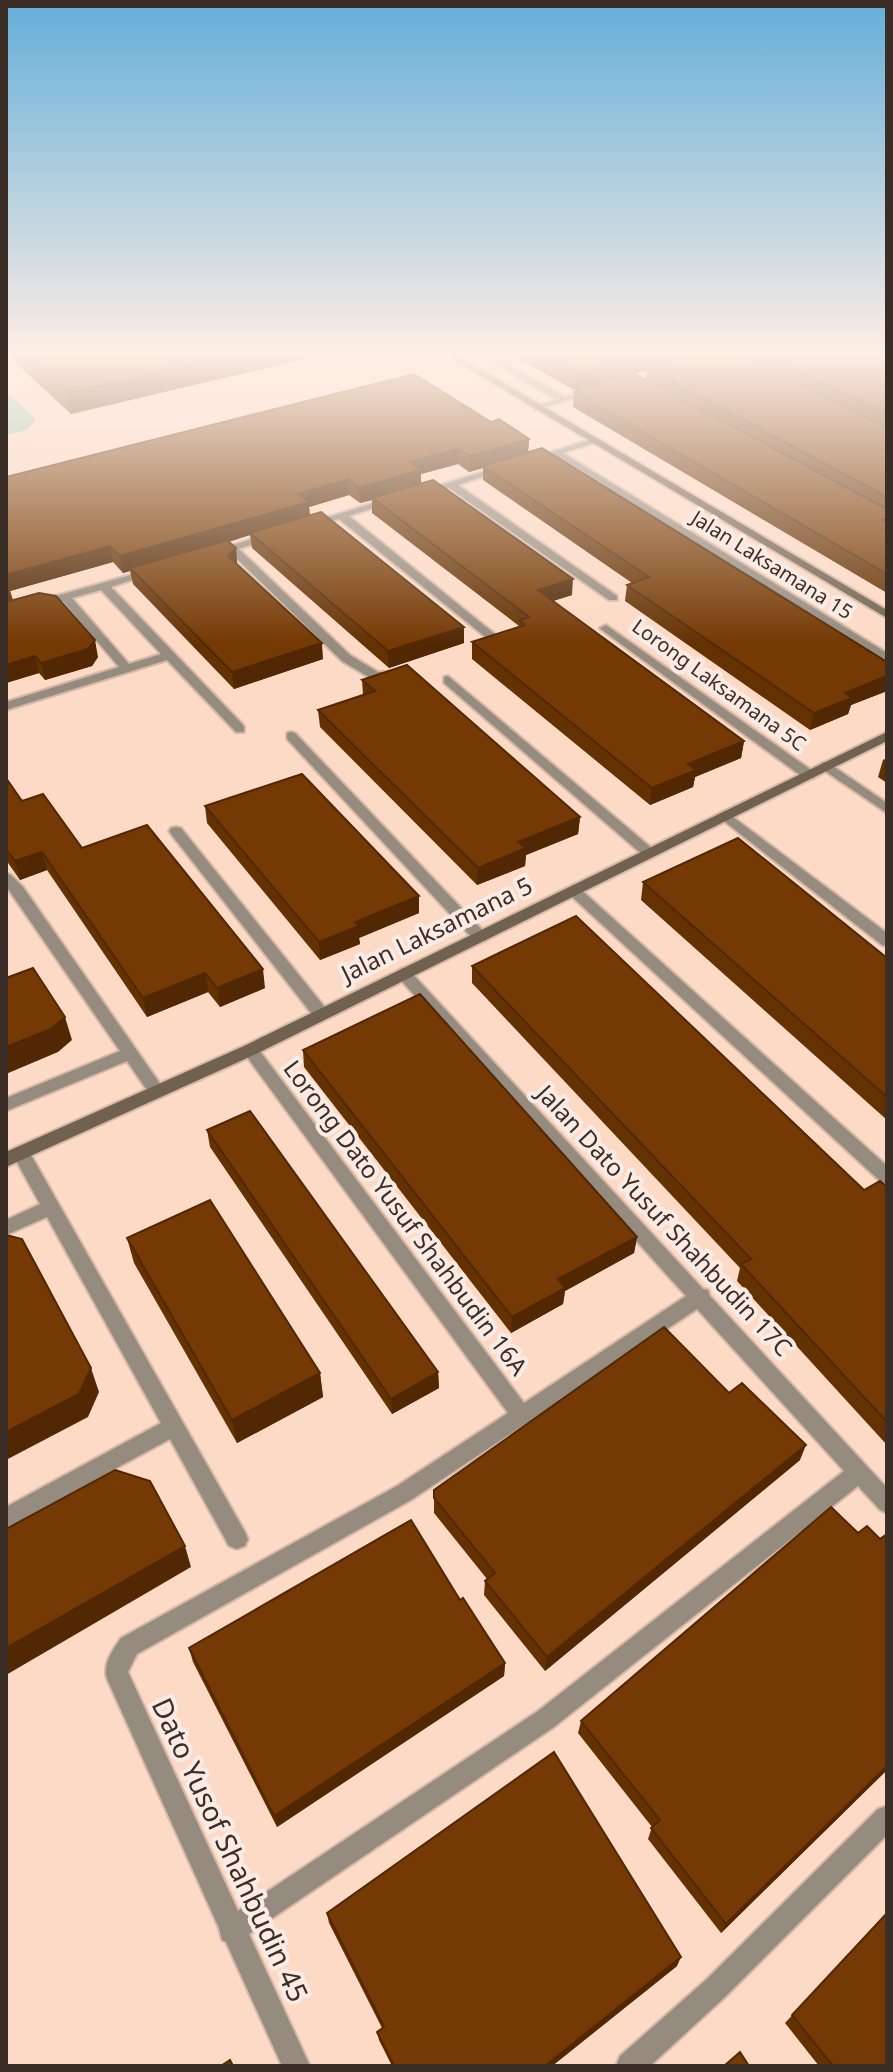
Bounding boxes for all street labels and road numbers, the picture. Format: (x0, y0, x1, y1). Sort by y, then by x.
street label: Jalan Laksamana 15 (685, 503, 858, 625)
street label: Lorong Laksamana 5C (627, 612, 812, 757)
street label: Jalan Laksamana 5 (334, 868, 537, 990)
street label: Lorong Dato Yusuf Shahbudin 16A (277, 1053, 536, 1382)
street label: Jalan Dato Yusuf Shahbudin 17C (529, 1076, 800, 1363)
street label: Dato Yusof Shahbudin 45 (144, 1691, 318, 2008)

